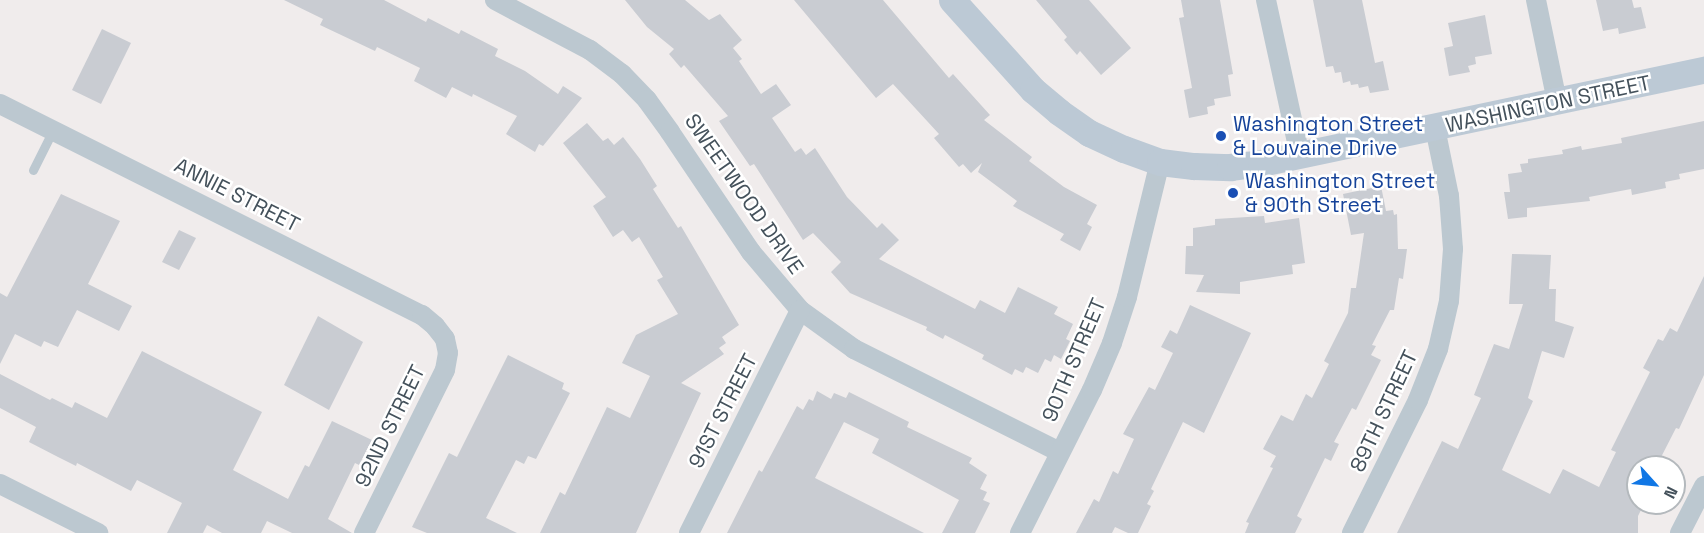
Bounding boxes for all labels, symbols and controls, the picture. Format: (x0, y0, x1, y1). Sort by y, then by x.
street label: WASHINGTON STREET (1443, 70, 1653, 138)
street label: SWEETWOOD DRIVE (679, 109, 809, 279)
place label: Washington Street & Louvaine Drive (1233, 111, 1423, 161)
marker: Washington Street & Louvaine Drive (1214, 129, 1228, 143)
street label: ANNIE STREET (170, 153, 304, 237)
place label: Washington Street & 90th Street (1245, 168, 1435, 218)
marker: Washington Street & 90th Street (1226, 186, 1240, 200)
street label: 90TH STREET (1037, 294, 1111, 426)
street label: 89TH STREET (1345, 346, 1423, 476)
street label: 91ST STREET (683, 349, 763, 473)
street label: 92ND STREET (350, 361, 430, 491)
north arrow (1626, 455, 1686, 515)
text: N (1659, 483, 1682, 502)

